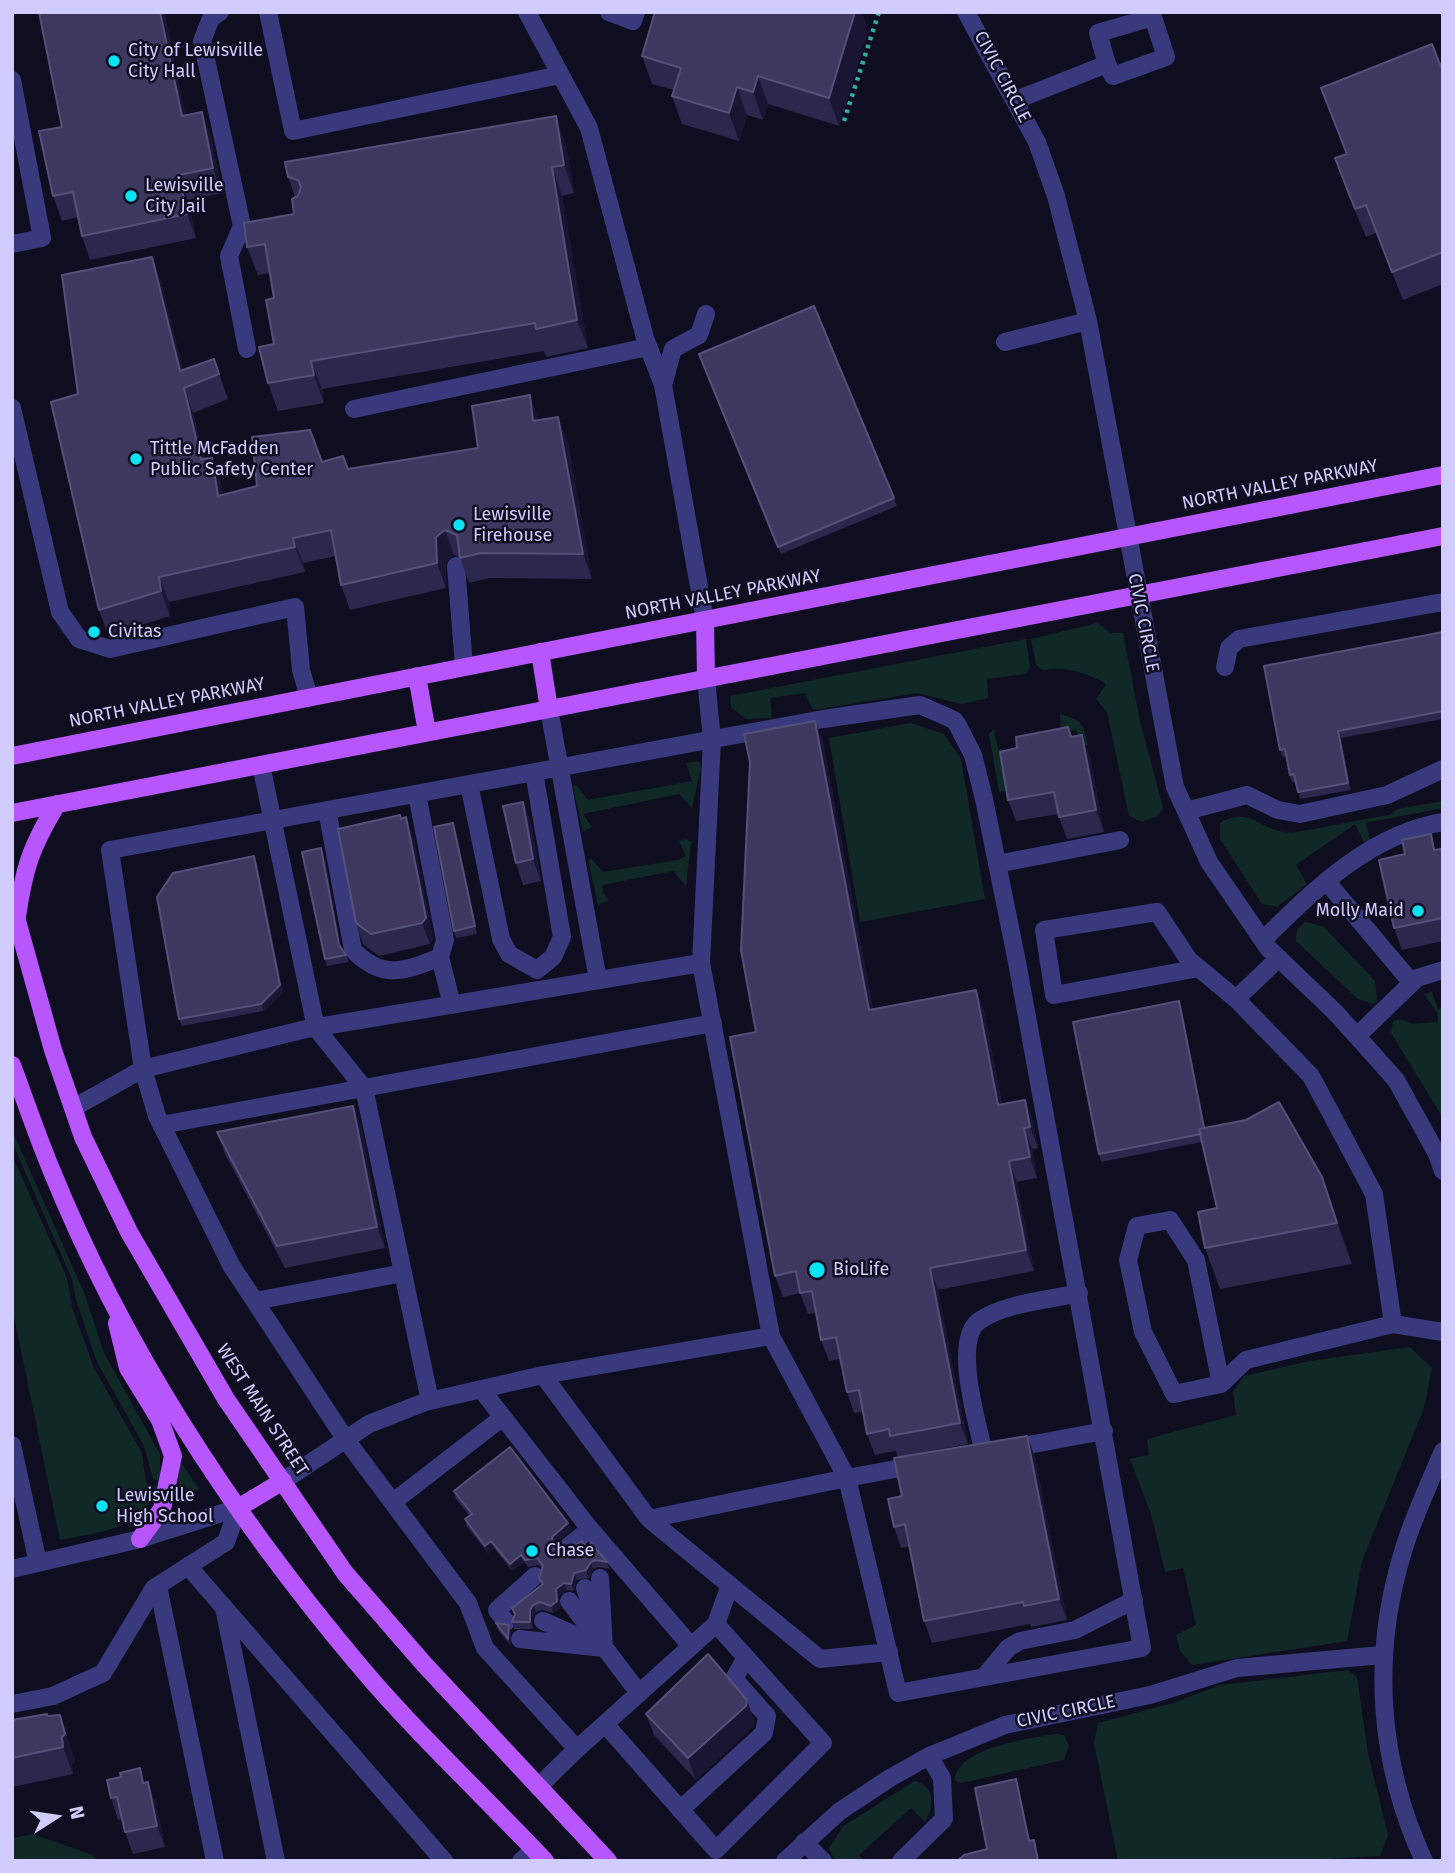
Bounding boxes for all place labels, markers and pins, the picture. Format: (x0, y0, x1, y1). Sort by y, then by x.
place label: City of Lewisville City Hall (128, 40, 263, 82)
marker: City of Lewisville City Hall (106, 53, 122, 69)
place label: Lewisville City Jail (145, 175, 224, 218)
marker: Lewisville City Jail (123, 188, 139, 204)
place label: Tittle McFadden Public Safety Center (150, 438, 313, 480)
marker: Tittle McFadden Public Safety Center (128, 451, 144, 467)
place label: Lewisville Firehouse (473, 504, 552, 546)
marker: Lewisville Firehouse (451, 517, 467, 533)
place label: Civitas (108, 621, 161, 643)
marker: Civitas (86, 624, 102, 640)
place label: Molly Maid (1316, 900, 1404, 922)
marker: Molly Maid (1410, 903, 1426, 919)
place label: BioLife (833, 1259, 889, 1281)
marker: BioLife (807, 1260, 827, 1280)
place label: Lewisville High School (116, 1485, 213, 1528)
marker: Lewisville High School (94, 1498, 110, 1514)
place label: Chase (546, 1540, 594, 1562)
marker: Chase (524, 1543, 540, 1559)

